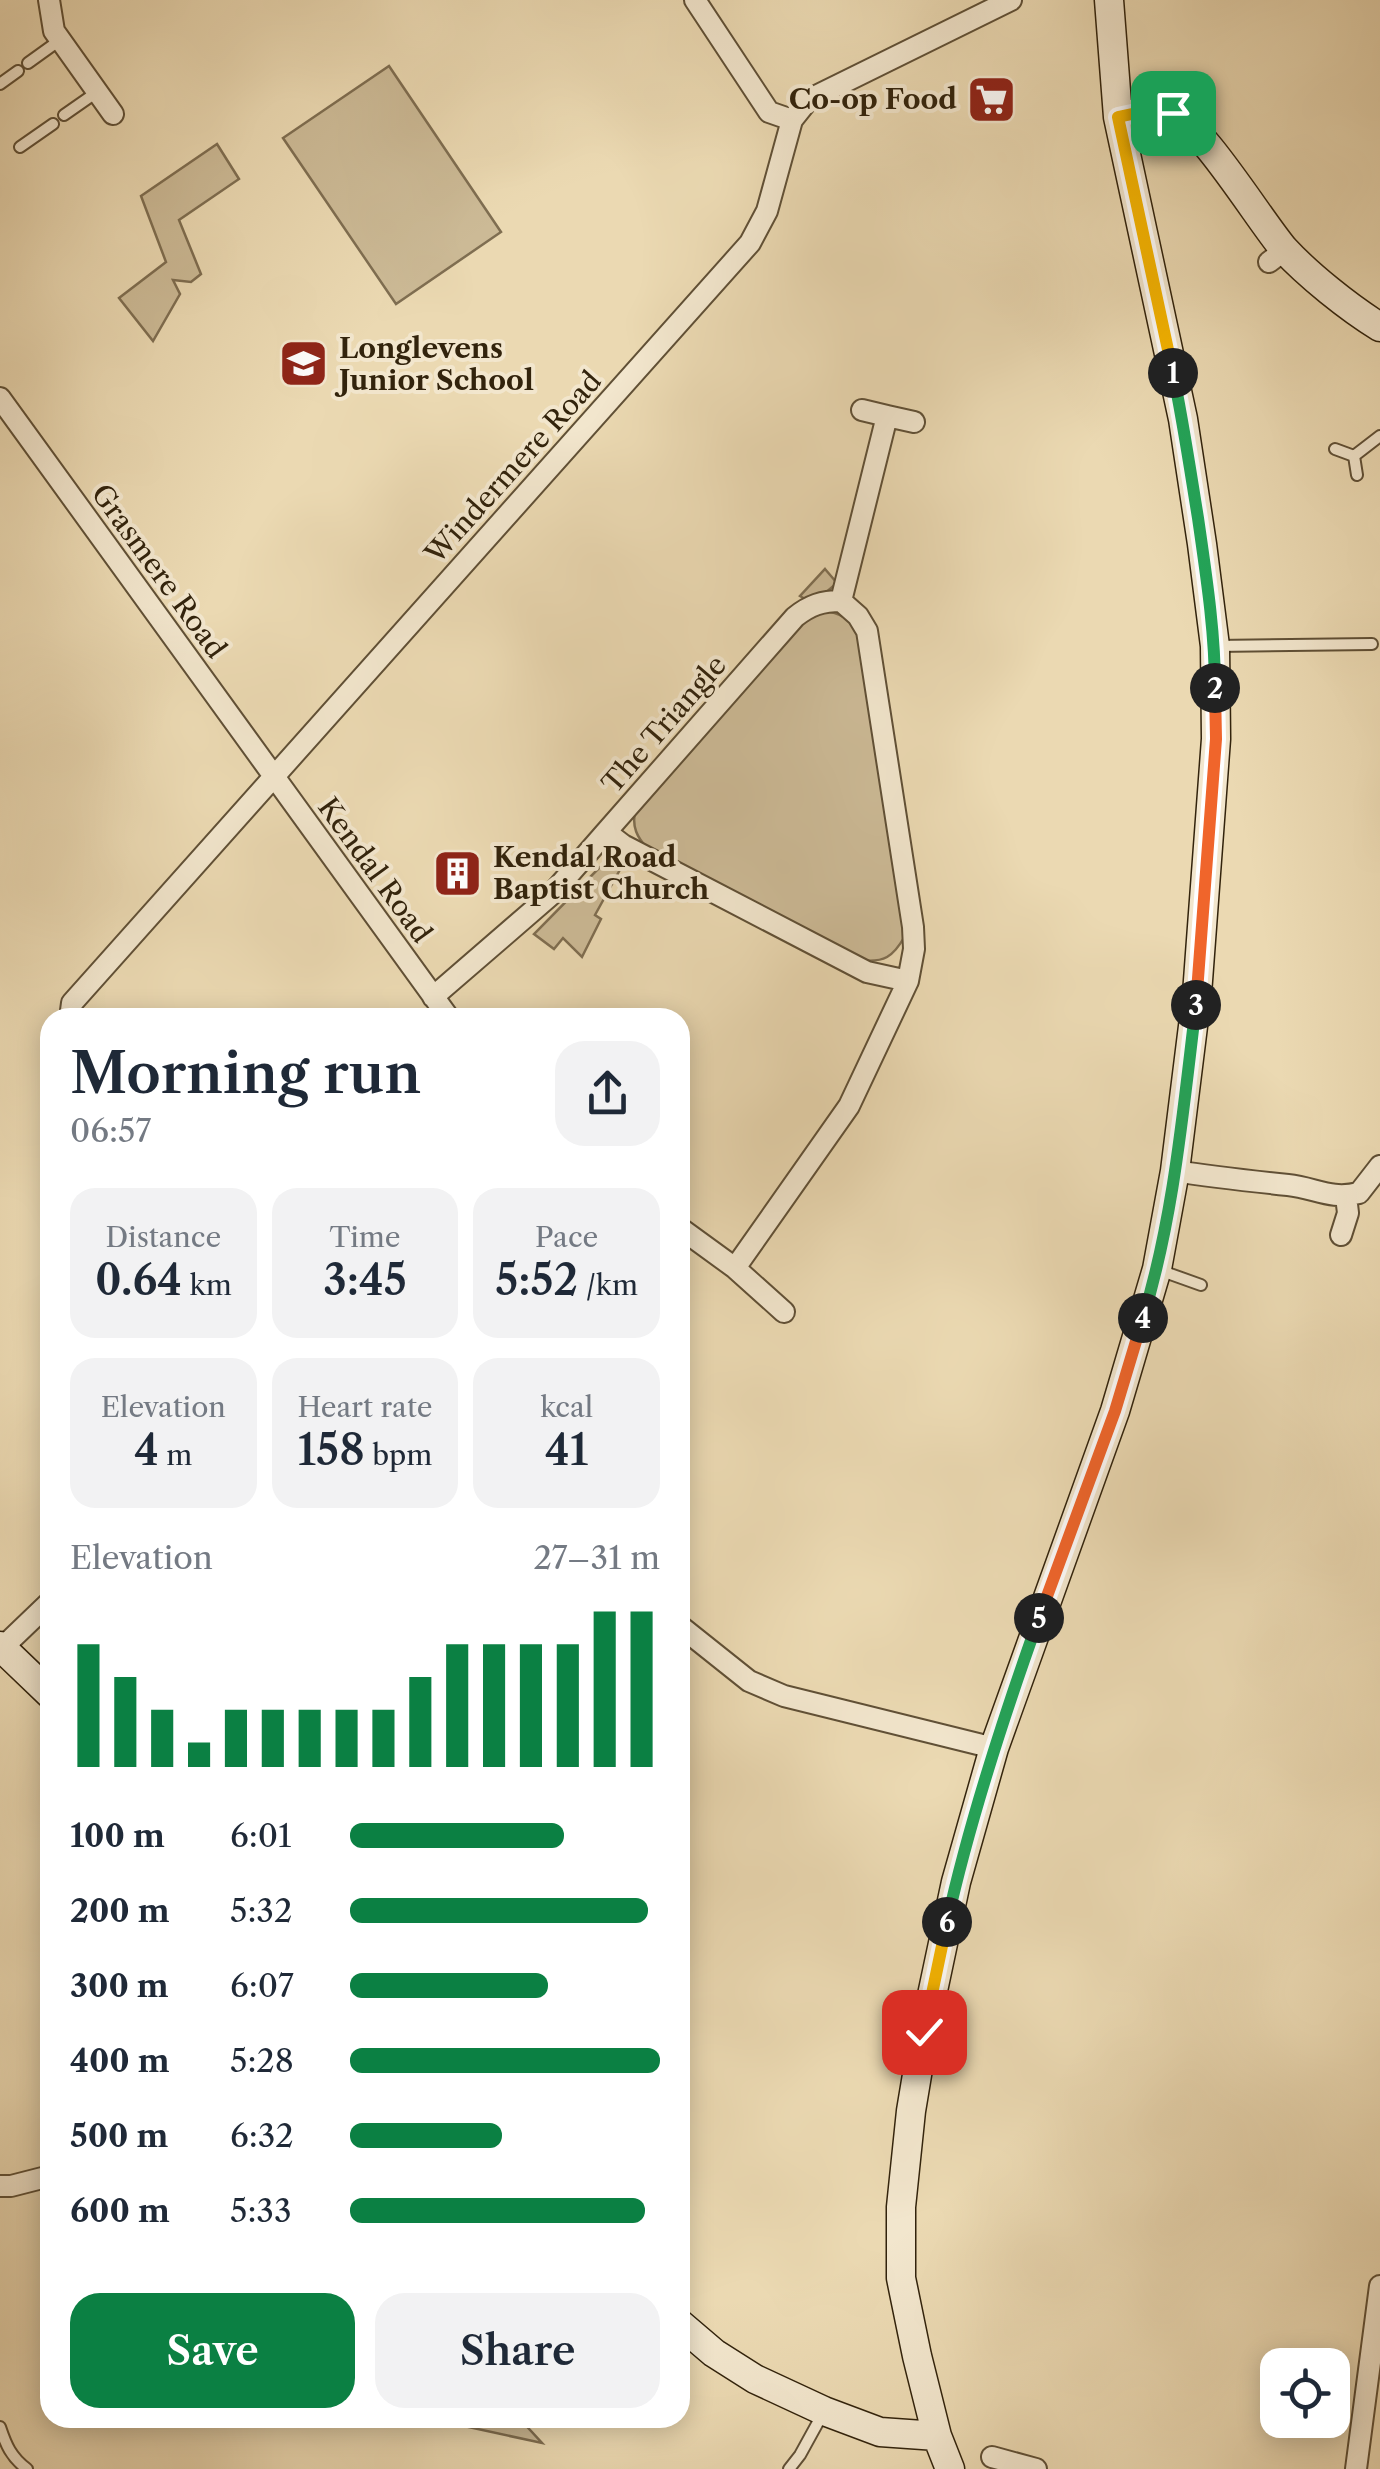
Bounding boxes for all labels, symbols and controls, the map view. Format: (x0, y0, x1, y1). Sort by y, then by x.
pin (1131, 71, 1216, 156)
supermarket icon: Co-op Food (966, 73, 1018, 125)
place label: Co-op Food (789, 82, 957, 116)
icon: arrive (1146, 86, 1201, 141)
place label: Longlevens Junior School (334, 331, 534, 397)
school or university icon: Longlevens Junior School (278, 338, 330, 390)
pin: 1 (1148, 348, 1198, 398)
text: 1 (1167, 356, 1179, 390)
street label: Windermere Road (417, 364, 608, 571)
street label: Grasmere Road (84, 477, 234, 665)
street label: The Triangle (595, 648, 733, 800)
pin: 2 (1190, 663, 1240, 713)
text: 2 (1207, 671, 1223, 705)
street label: Kendal Road (311, 791, 439, 949)
place label: Kendal Road Baptist Church (493, 840, 709, 906)
building icon: Kendal Road Baptist Church (432, 847, 484, 899)
pin: 3 (1171, 980, 1221, 1030)
text: 3 (1188, 988, 1204, 1022)
text: Morning run (70, 1040, 421, 1107)
button: share (555, 1041, 660, 1146)
text: 06:57 (70, 1111, 151, 1150)
text: Distance (105, 1220, 221, 1254)
text: Time (330, 1220, 400, 1254)
text: Pace (535, 1220, 598, 1254)
text: 0.64 (95, 1254, 182, 1306)
text: 3:45 (323, 1254, 407, 1306)
text: 5:52 (495, 1254, 578, 1306)
text: km (182, 1268, 232, 1302)
text: /km (578, 1268, 638, 1302)
pin: 4 (1118, 1293, 1168, 1343)
text: 4 (1135, 1301, 1151, 1335)
text: Elevation (101, 1390, 226, 1424)
text: Heart rate (298, 1390, 432, 1424)
text: kcal (540, 1390, 593, 1424)
text: 4 (134, 1424, 159, 1476)
text: 158 (298, 1424, 365, 1476)
text: 41 (545, 1424, 588, 1476)
text: m (159, 1438, 192, 1472)
text: bpm (365, 1438, 432, 1472)
text: Elevation (70, 1538, 213, 1577)
text: 27–31 m (533, 1538, 660, 1577)
pin: 5 (1014, 1593, 1064, 1643)
text: 5 (1031, 1601, 1047, 1635)
text: 100 m (70, 1816, 165, 1855)
text: 6:01 (230, 1816, 291, 1855)
text: 200 m (70, 1891, 170, 1930)
text: 5:32 (230, 1891, 292, 1930)
pin: 6 (922, 1897, 972, 1947)
text: 6 (939, 1905, 955, 1939)
text: 300 m (70, 1966, 169, 2005)
text: 6:07 (230, 1966, 294, 2005)
pin (882, 1990, 967, 2075)
icon: check (897, 2005, 952, 2060)
text: 400 m (70, 2041, 170, 2080)
text: 5:28 (230, 2041, 294, 2080)
text: 500 m (70, 2116, 168, 2155)
text: 6:32 (230, 2116, 294, 2155)
text: 600 m (70, 2191, 170, 2230)
text: 5:33 (230, 2191, 292, 2230)
button: Save (70, 2293, 355, 2408)
button: Share (375, 2293, 660, 2408)
map controls (1260, 2348, 1350, 2438)
button: locate (1260, 2348, 1350, 2438)

